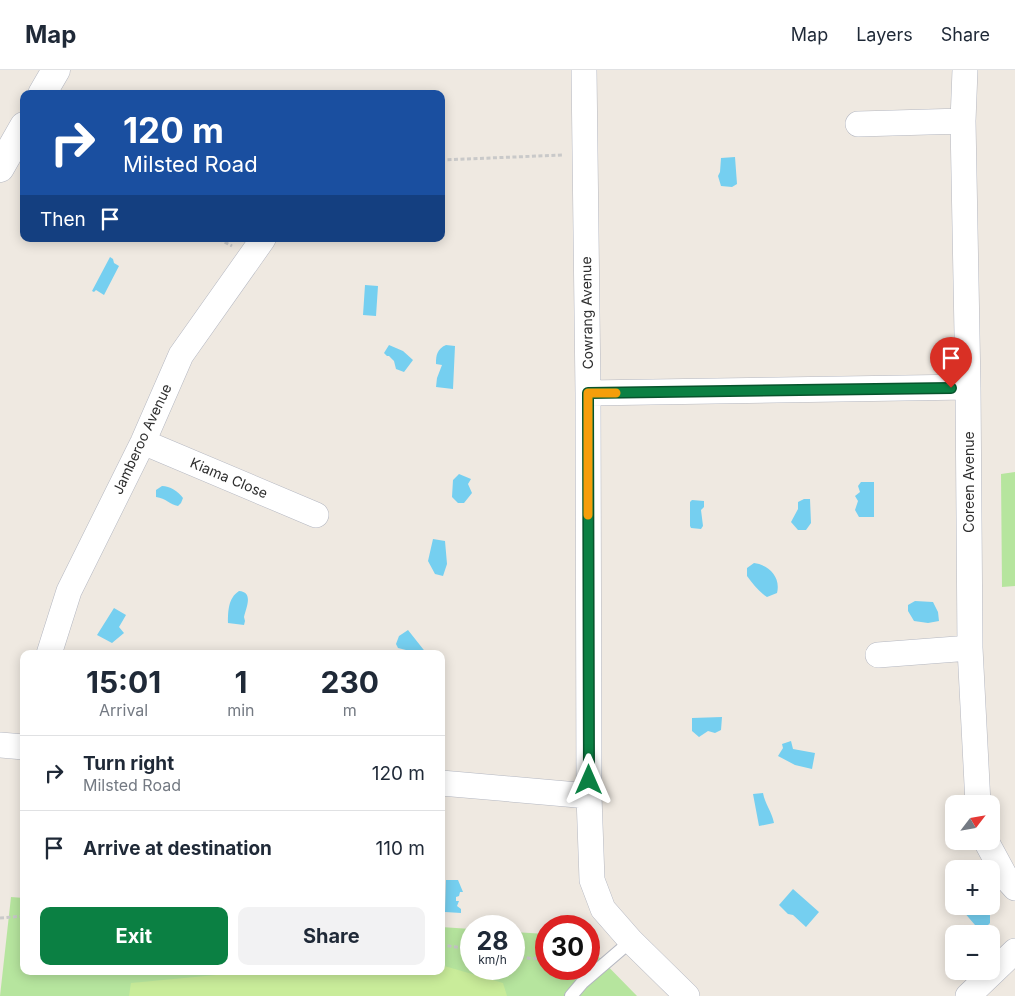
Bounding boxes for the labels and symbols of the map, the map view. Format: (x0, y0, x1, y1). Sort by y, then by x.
street label: Cowrang Avenue (577, 256, 596, 370)
pin (930, 337, 972, 388)
street label: Jamberoo Avenue (109, 381, 175, 497)
street label: Coreen Avenue (960, 431, 977, 533)
street label: Kiama Close (188, 454, 270, 501)
position arrow (562, 753, 614, 805)
north arrow (945, 795, 1000, 850)
speed limit sign: 30 (535, 915, 600, 980)

